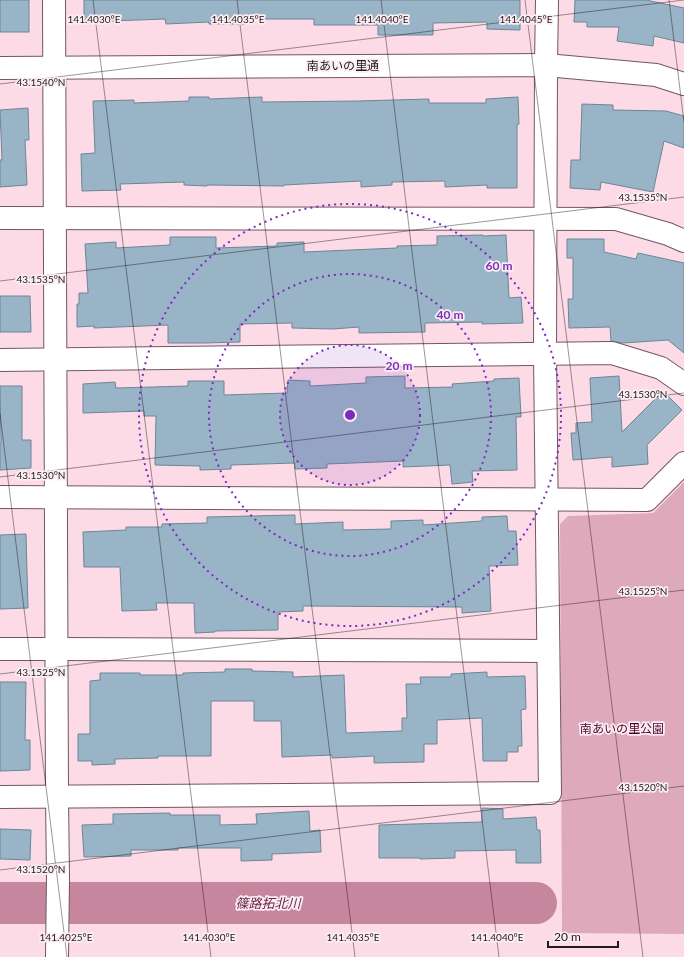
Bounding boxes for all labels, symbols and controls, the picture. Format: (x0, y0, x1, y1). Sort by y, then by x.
text: 141.4030°E (68, 13, 121, 25)
text: 141.4035°E (212, 13, 265, 25)
text: 141.4040°E (356, 13, 409, 25)
text: 141.4045°E (500, 13, 553, 25)
street label: 南あいの里通 (307, 58, 379, 73)
text: 43.1540°N (17, 76, 65, 88)
text: 43.1535°N (619, 191, 667, 203)
text: 60 m (486, 258, 512, 273)
text: 43.1535°N (17, 273, 65, 285)
text: 40 m (437, 307, 463, 322)
text: 20 m (386, 358, 412, 373)
text: 43.1530°N (619, 388, 667, 400)
centre of rings (343, 408, 357, 422)
text: 43.1530°N (17, 469, 65, 481)
text: 43.1525°N (619, 585, 667, 597)
text: 43.1525°N (17, 666, 65, 678)
park label: 南あいの里公園 (580, 721, 664, 736)
text: 43.1520°N (619, 781, 667, 793)
text: 43.1520°N (17, 863, 65, 875)
water label: 篠路拓北川 (235, 895, 302, 911)
scale bar (548, 923, 618, 949)
text: 20 m (554, 929, 581, 944)
text: 141.4025°E (40, 931, 93, 943)
text: 141.4030°E (183, 931, 236, 943)
text: 141.4035°E (327, 931, 380, 943)
text: 141.4040°E (471, 931, 524, 943)

